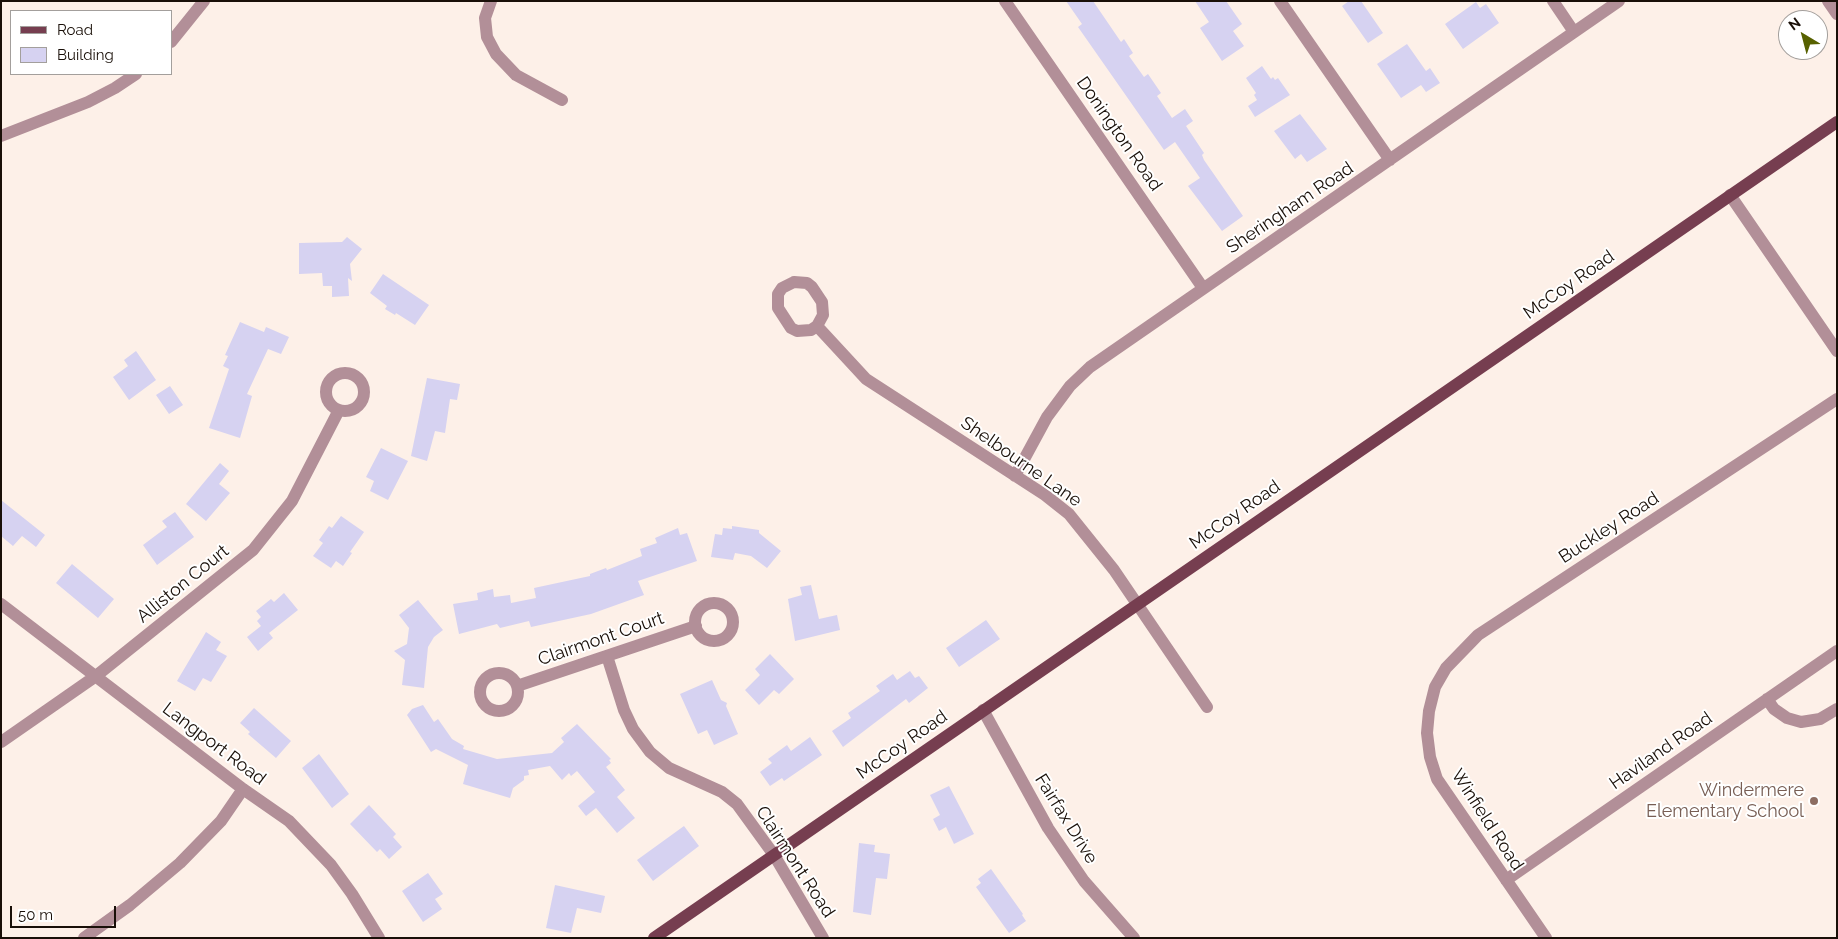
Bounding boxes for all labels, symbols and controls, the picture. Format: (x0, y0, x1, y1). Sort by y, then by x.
legend (10, 10, 172, 75)
north arrow (1778, 10, 1828, 60)
text: N (1785, 14, 1804, 33)
text: Road (57, 21, 93, 39)
text: Building (57, 46, 114, 64)
street label: Donington Road (1072, 73, 1166, 195)
street label: Sheringham Road (1222, 158, 1358, 258)
street label: McCoy Road (1520, 246, 1618, 324)
street label: Shelbourne Lane (956, 412, 1086, 512)
street label: McCoy Road (1186, 476, 1284, 554)
street label: Buckley Road (1555, 488, 1663, 568)
street label: Alliston Court (133, 540, 233, 628)
street label: Clairmont Court (535, 607, 667, 671)
street label: Langport Road (158, 698, 270, 790)
street label: McCoy Road (853, 706, 951, 784)
street label: Haviland Road (1605, 708, 1717, 794)
street label: Winfield Road (1446, 765, 1528, 875)
street label: Fairfax Drive (1030, 770, 1102, 868)
place label: Windermere Elementary School (1646, 780, 1804, 822)
marker: Windermere Elementary School (1808, 795, 1820, 807)
street label: Clairmont Road (751, 802, 839, 922)
scale bar (12, 896, 119, 928)
text: 50 m (18, 906, 53, 924)

